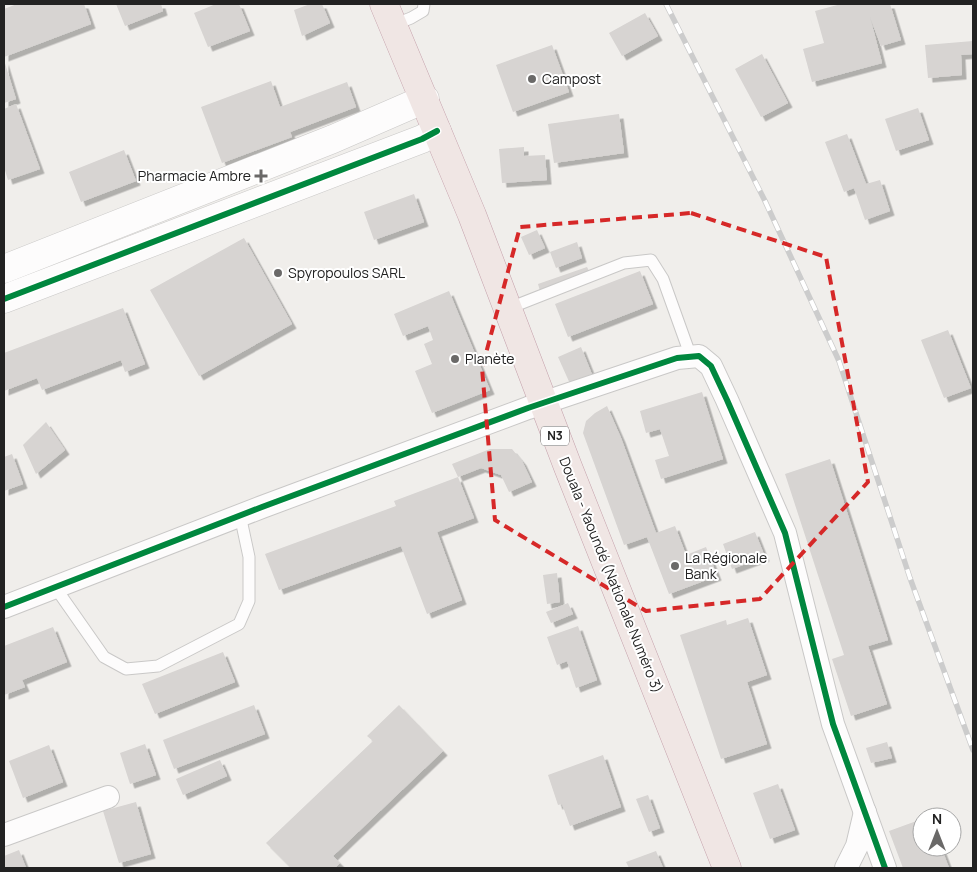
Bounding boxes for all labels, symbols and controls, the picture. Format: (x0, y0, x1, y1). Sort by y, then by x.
place label: Campost (542, 69, 602, 88)
marker: Campost (526, 73, 538, 85)
place label: Pharmacie Ambre (138, 166, 251, 185)
marker: Pharmacie Ambre (255, 170, 267, 182)
place label: Spyropoulos SARL (288, 263, 405, 282)
marker: Spyropoulos SARL (272, 267, 284, 279)
place label: Planète (465, 349, 515, 368)
marker: Planète (449, 353, 461, 365)
road number: N3 (541, 426, 569, 446)
street label: Douala - Yaoundé (Nationale Numéro 3) (555, 454, 668, 696)
place label: La Régionale Bank (685, 548, 767, 583)
marker: La Régionale Bank (669, 560, 681, 572)
north arrow (912, 807, 962, 857)
text: N (932, 809, 942, 828)

